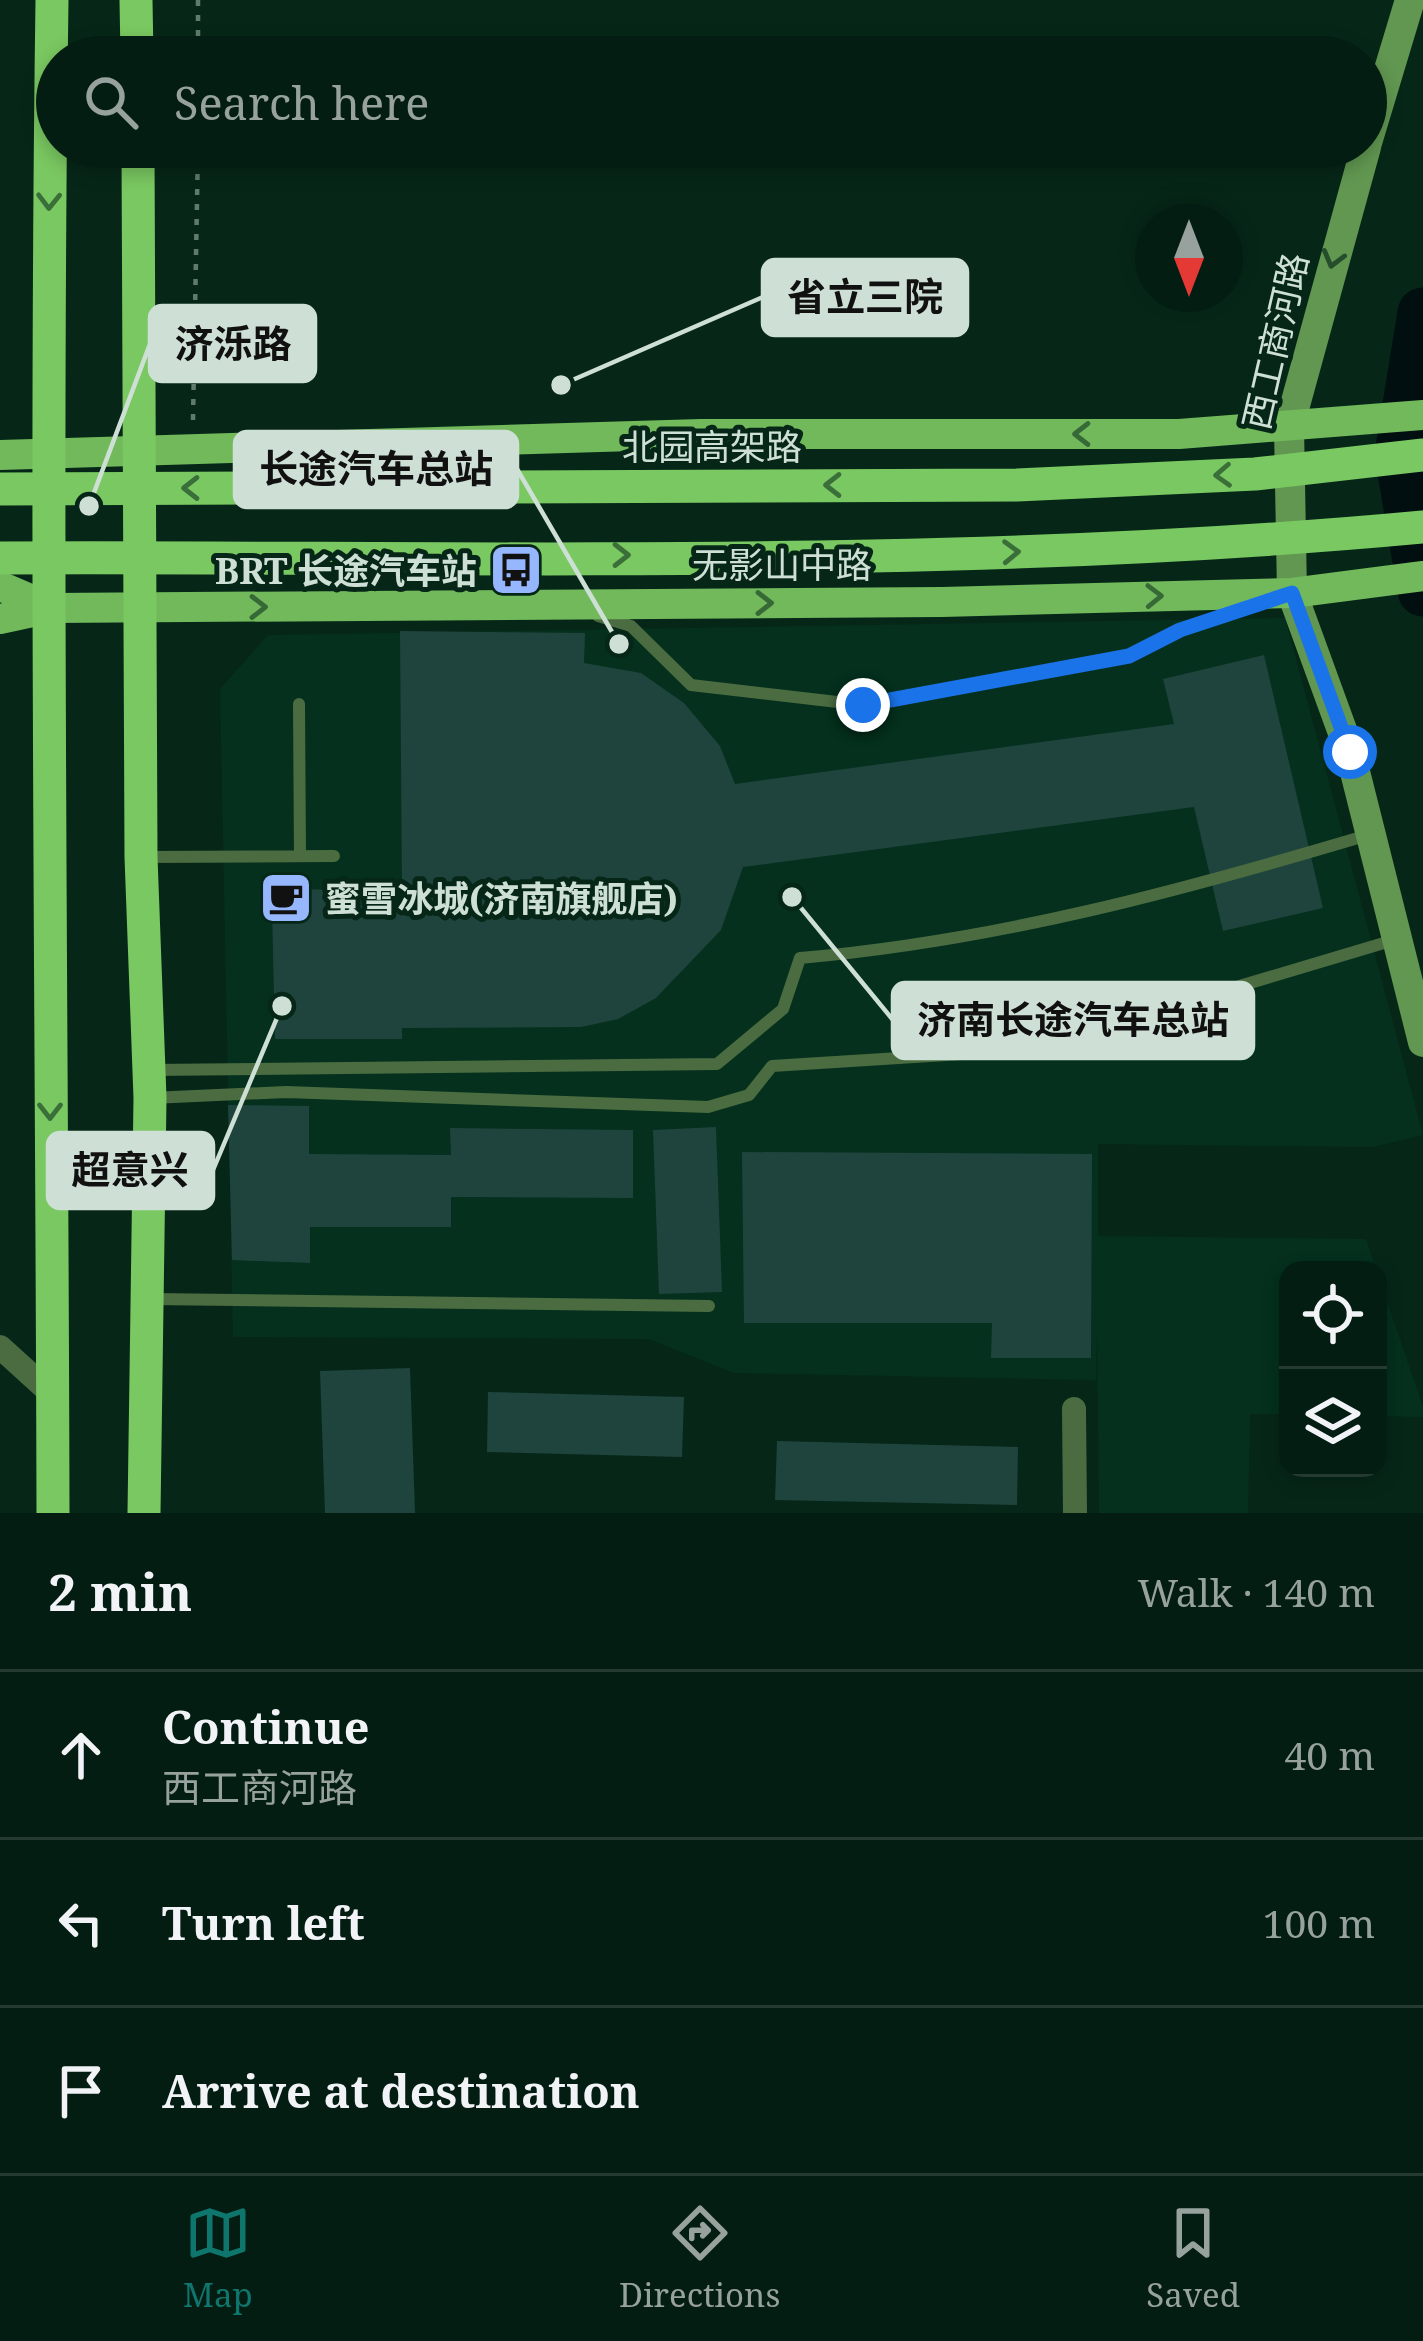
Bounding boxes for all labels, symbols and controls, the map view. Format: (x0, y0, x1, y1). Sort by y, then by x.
search box (36, 36, 1387, 168)
icon: search (78, 69, 144, 135)
text: Search here (174, 72, 429, 133)
one-way arrow (37, 192, 63, 211)
north arrow (1135, 204, 1243, 312)
street label: 西工商河路 (1231, 248, 1319, 434)
one-way arrow (1322, 249, 1347, 269)
callout: 省立三院 (763, 260, 967, 335)
text: 省立三院 (787, 269, 943, 322)
callout: 济泺路 (150, 306, 315, 381)
text: 济泺路 (174, 316, 292, 369)
one-way arrow (1072, 421, 1090, 447)
street label: 北园高架路 (622, 422, 802, 471)
callout: 长途汽车总站 (235, 432, 517, 507)
text: 长途汽车总站 (259, 441, 493, 494)
one-way arrow (1213, 462, 1232, 488)
one-way arrow (823, 472, 841, 498)
one-way arrow (181, 475, 199, 501)
street label: 无影山中路 (692, 540, 872, 589)
one-way arrow (1002, 540, 1021, 566)
bus stop icon: BRT 长途汽车站 (488, 542, 544, 598)
one-way arrow (612, 543, 631, 569)
place label: BRT 长途汽车站 (215, 546, 477, 595)
one-way arrow (1145, 584, 1164, 610)
one-way arrow (756, 590, 774, 616)
one-way arrow (250, 594, 268, 620)
route end (836, 678, 890, 732)
route start (1323, 725, 1377, 779)
cafe icon: 蜜雪冰城(济南旗舰店) (258, 870, 314, 926)
place label: 蜜雪冰城(济南旗舰店) (325, 874, 678, 923)
callout: 济南长途汽车总站 (893, 983, 1253, 1058)
text: 济南长途汽车总站 (917, 992, 1229, 1045)
one-way arrow (37, 1102, 63, 1121)
callout: 超意兴 (48, 1133, 213, 1208)
text: 超意兴 (71, 1142, 189, 1195)
map controls (1279, 1261, 1387, 1477)
button: locate (1279, 1261, 1387, 1369)
button: layers (1279, 1369, 1387, 1477)
text: 2 min (48, 1556, 192, 1626)
text: Walk · 140 m (1138, 1565, 1375, 1618)
text: Continue (162, 1696, 370, 1757)
icon: ahead (48, 1722, 114, 1788)
text: 40 m (1284, 1728, 1375, 1781)
text: 西工商河路 (162, 1760, 357, 1813)
icon: left (48, 1890, 114, 1956)
text: Turn left (162, 1892, 365, 1953)
text: 100 m (1263, 1896, 1375, 1949)
icon: arrive (48, 2058, 114, 2124)
text: Arrive at destination (162, 2060, 640, 2121)
tab: Map (183, 2200, 253, 2317)
tab: Directions (619, 2200, 780, 2317)
tab: Saved (1146, 2200, 1240, 2317)

